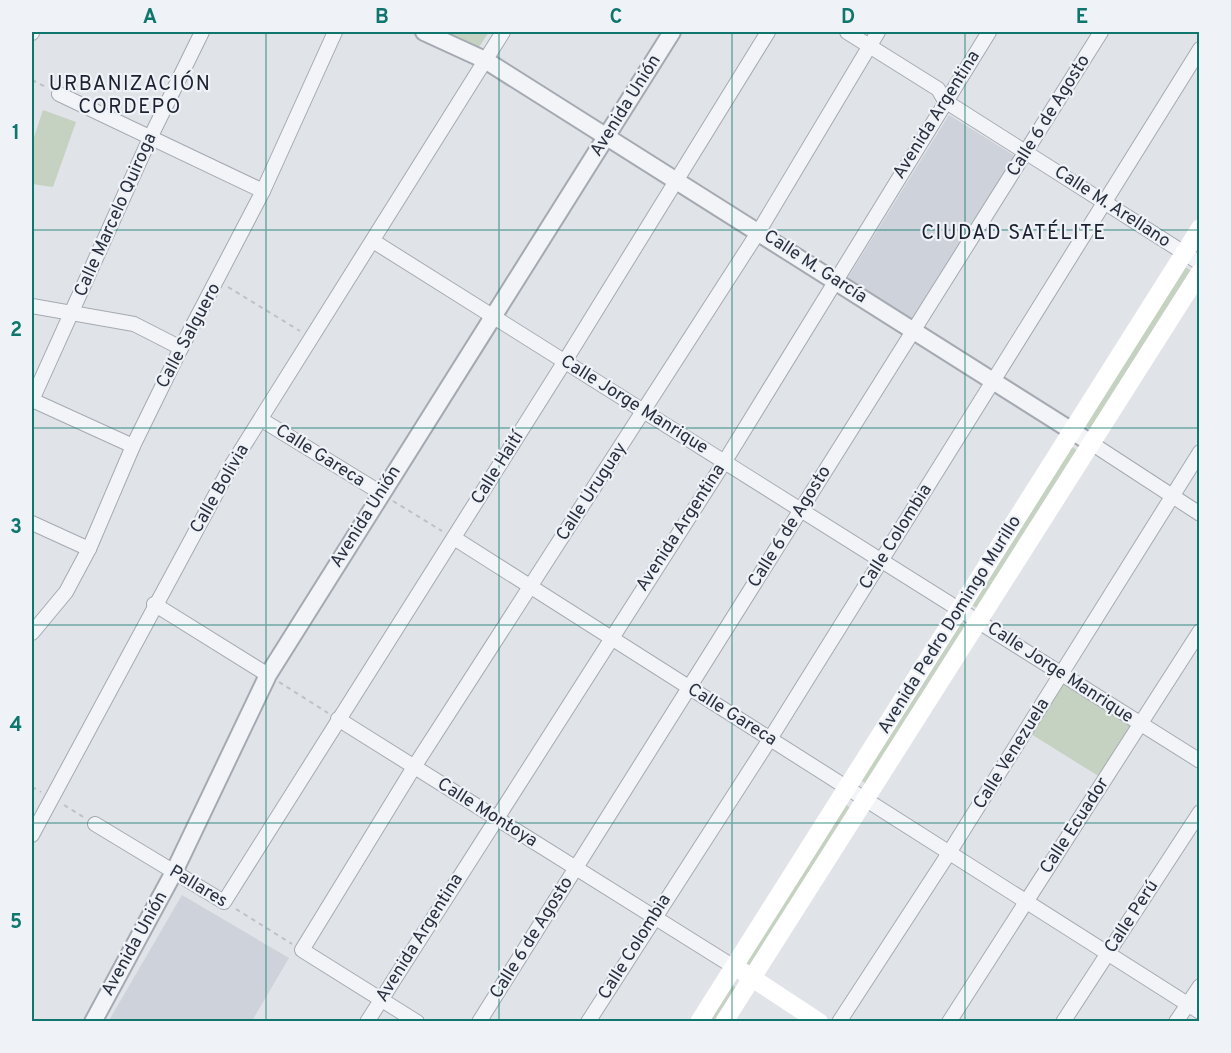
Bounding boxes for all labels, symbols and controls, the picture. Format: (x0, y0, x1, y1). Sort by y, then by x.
text: A (143, 5, 157, 31)
text: B (375, 5, 389, 31)
text: C (610, 5, 622, 31)
text: D (841, 5, 855, 31)
text: E (1076, 5, 1088, 31)
street label: Avenida Argentina (888, 46, 986, 184)
street label: Avenida Unión (585, 51, 667, 161)
street label: Calle 6 de Agosto (1002, 51, 1096, 181)
district label: URBANIZACIÓN CORDEPO (49, 70, 211, 121)
text: 1 (12, 121, 20, 147)
street label: Calle Marcelo Quiroga (70, 130, 162, 300)
street label: Calle M. Arellano (1049, 161, 1175, 253)
district label: CIUDAD SATÉLITE (921, 219, 1107, 247)
street label: Calle M. García (759, 225, 871, 309)
street label: Calle Salguero (152, 279, 226, 393)
text: 2 (10, 318, 22, 344)
street label: Calle Jorge Manrique (556, 350, 712, 460)
street label: Calle Gareca (271, 419, 369, 493)
street label: Calle Haití (467, 426, 530, 509)
street label: Calle Uruguay (552, 438, 632, 546)
street label: Calle Bolivia (185, 440, 255, 538)
street label: Avenida Argentina (631, 460, 731, 596)
street label: Avenida Unión (325, 462, 407, 572)
street label: Calle 6 de Agosto (743, 462, 837, 592)
street label: Calle Colombia (854, 480, 938, 594)
street label: Avenida Pedro Domingo Murillo (873, 511, 1027, 739)
text: 3 (10, 515, 22, 541)
street label: Calle Jorge Manrique (982, 617, 1138, 729)
street label: Calle Gareca (683, 678, 781, 752)
street label: Calle Venezuela (969, 694, 1055, 814)
text: 4 (10, 713, 22, 739)
street label: Calle Montoya (433, 773, 541, 853)
street label: Calle Ecuador (1035, 773, 1115, 879)
street label: Pallares (165, 861, 231, 913)
street label: Avenida Argentina (371, 869, 469, 1007)
street label: Calle 6 de Agosto (485, 873, 579, 1003)
street label: Calle Perú (1100, 876, 1164, 958)
street label: Avenida Unión (97, 888, 173, 1000)
street label: Calle Colombia (593, 890, 677, 1004)
text: 5 (10, 910, 22, 936)

